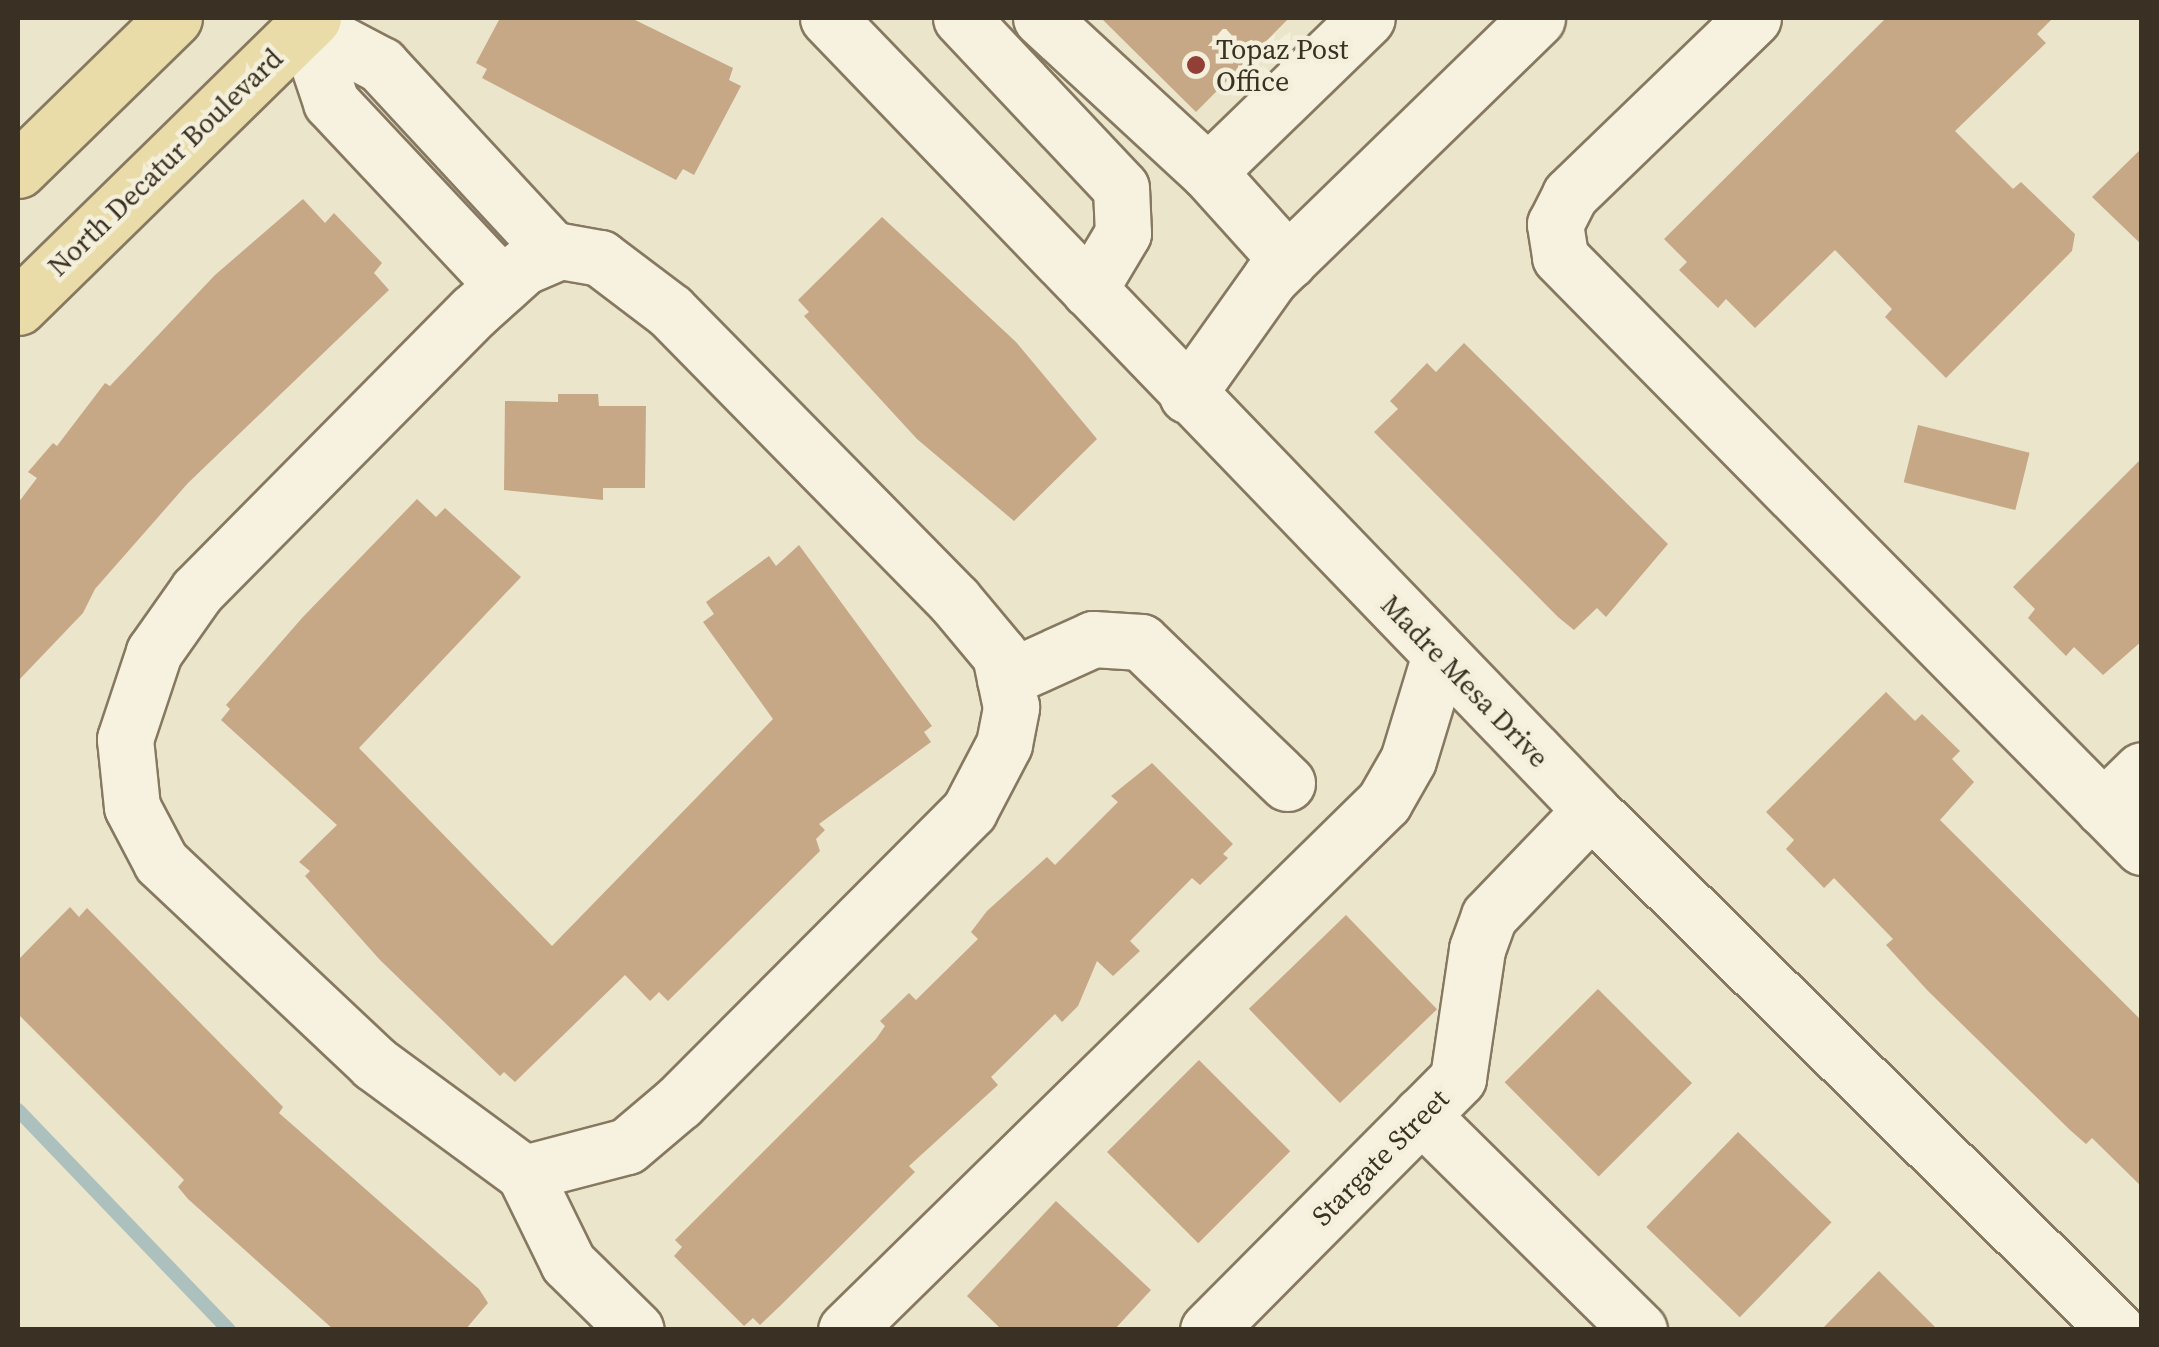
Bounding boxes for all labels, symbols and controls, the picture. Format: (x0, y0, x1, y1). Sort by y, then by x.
place label: Topaz Post Office (1216, 32, 1348, 98)
street label: North Decatur Boulevard (41, 41, 289, 283)
marker: Topaz Post Office (1185, 54, 1207, 76)
street label: Madre Mesa Drive (1374, 588, 1556, 774)
street label: Stargate Street (1305, 1082, 1455, 1232)

